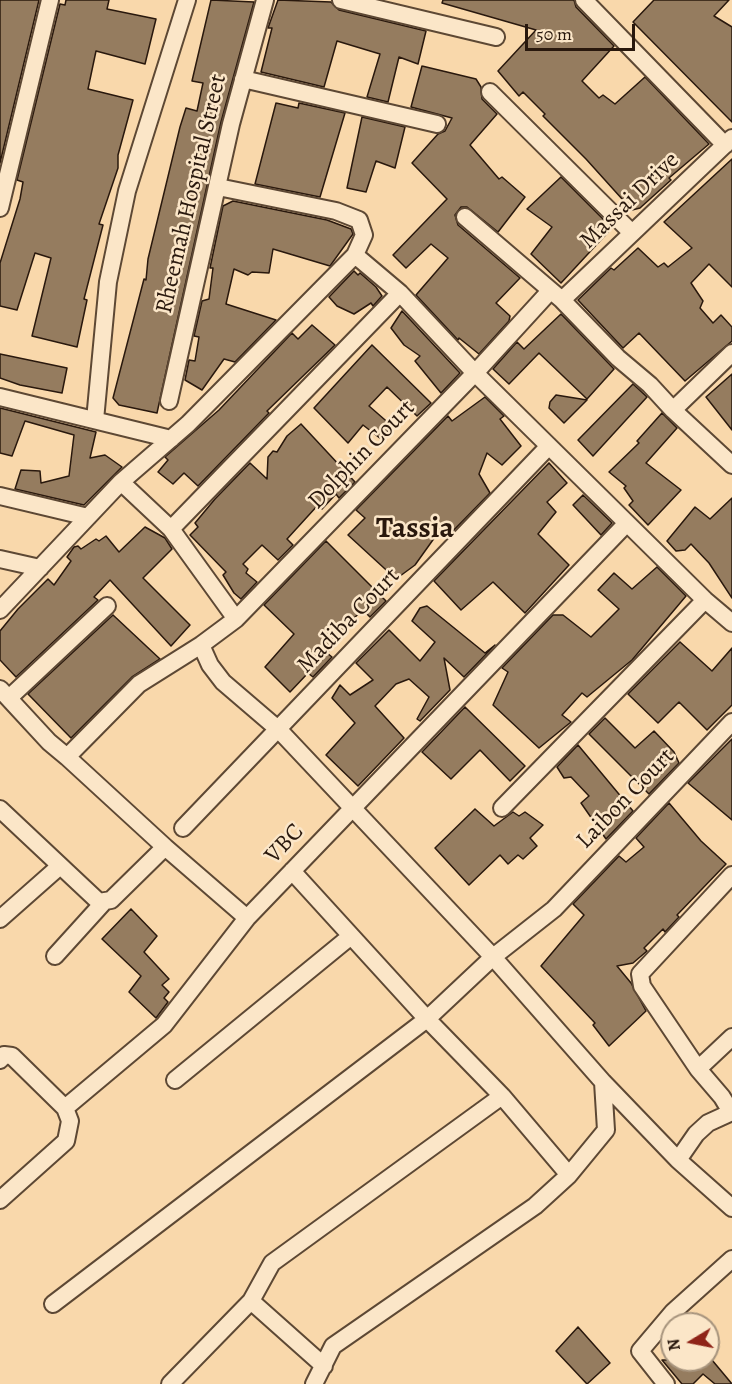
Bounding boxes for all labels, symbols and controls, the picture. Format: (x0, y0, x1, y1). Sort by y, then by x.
scale bar (528, 12, 638, 50)
text: 50 m (536, 22, 572, 46)
street label: Rheemah Hospital Street (150, 71, 234, 317)
street label: Massai Drive (574, 146, 686, 256)
street label: Dolphin Court (303, 394, 421, 516)
district label: Tassia (376, 512, 454, 548)
street label: Madiba Court (292, 562, 406, 680)
street label: Laibon Court (571, 743, 681, 855)
street label: VBC (259, 818, 311, 870)
north arrow (660, 1312, 720, 1372)
text: N (662, 1337, 686, 1352)

